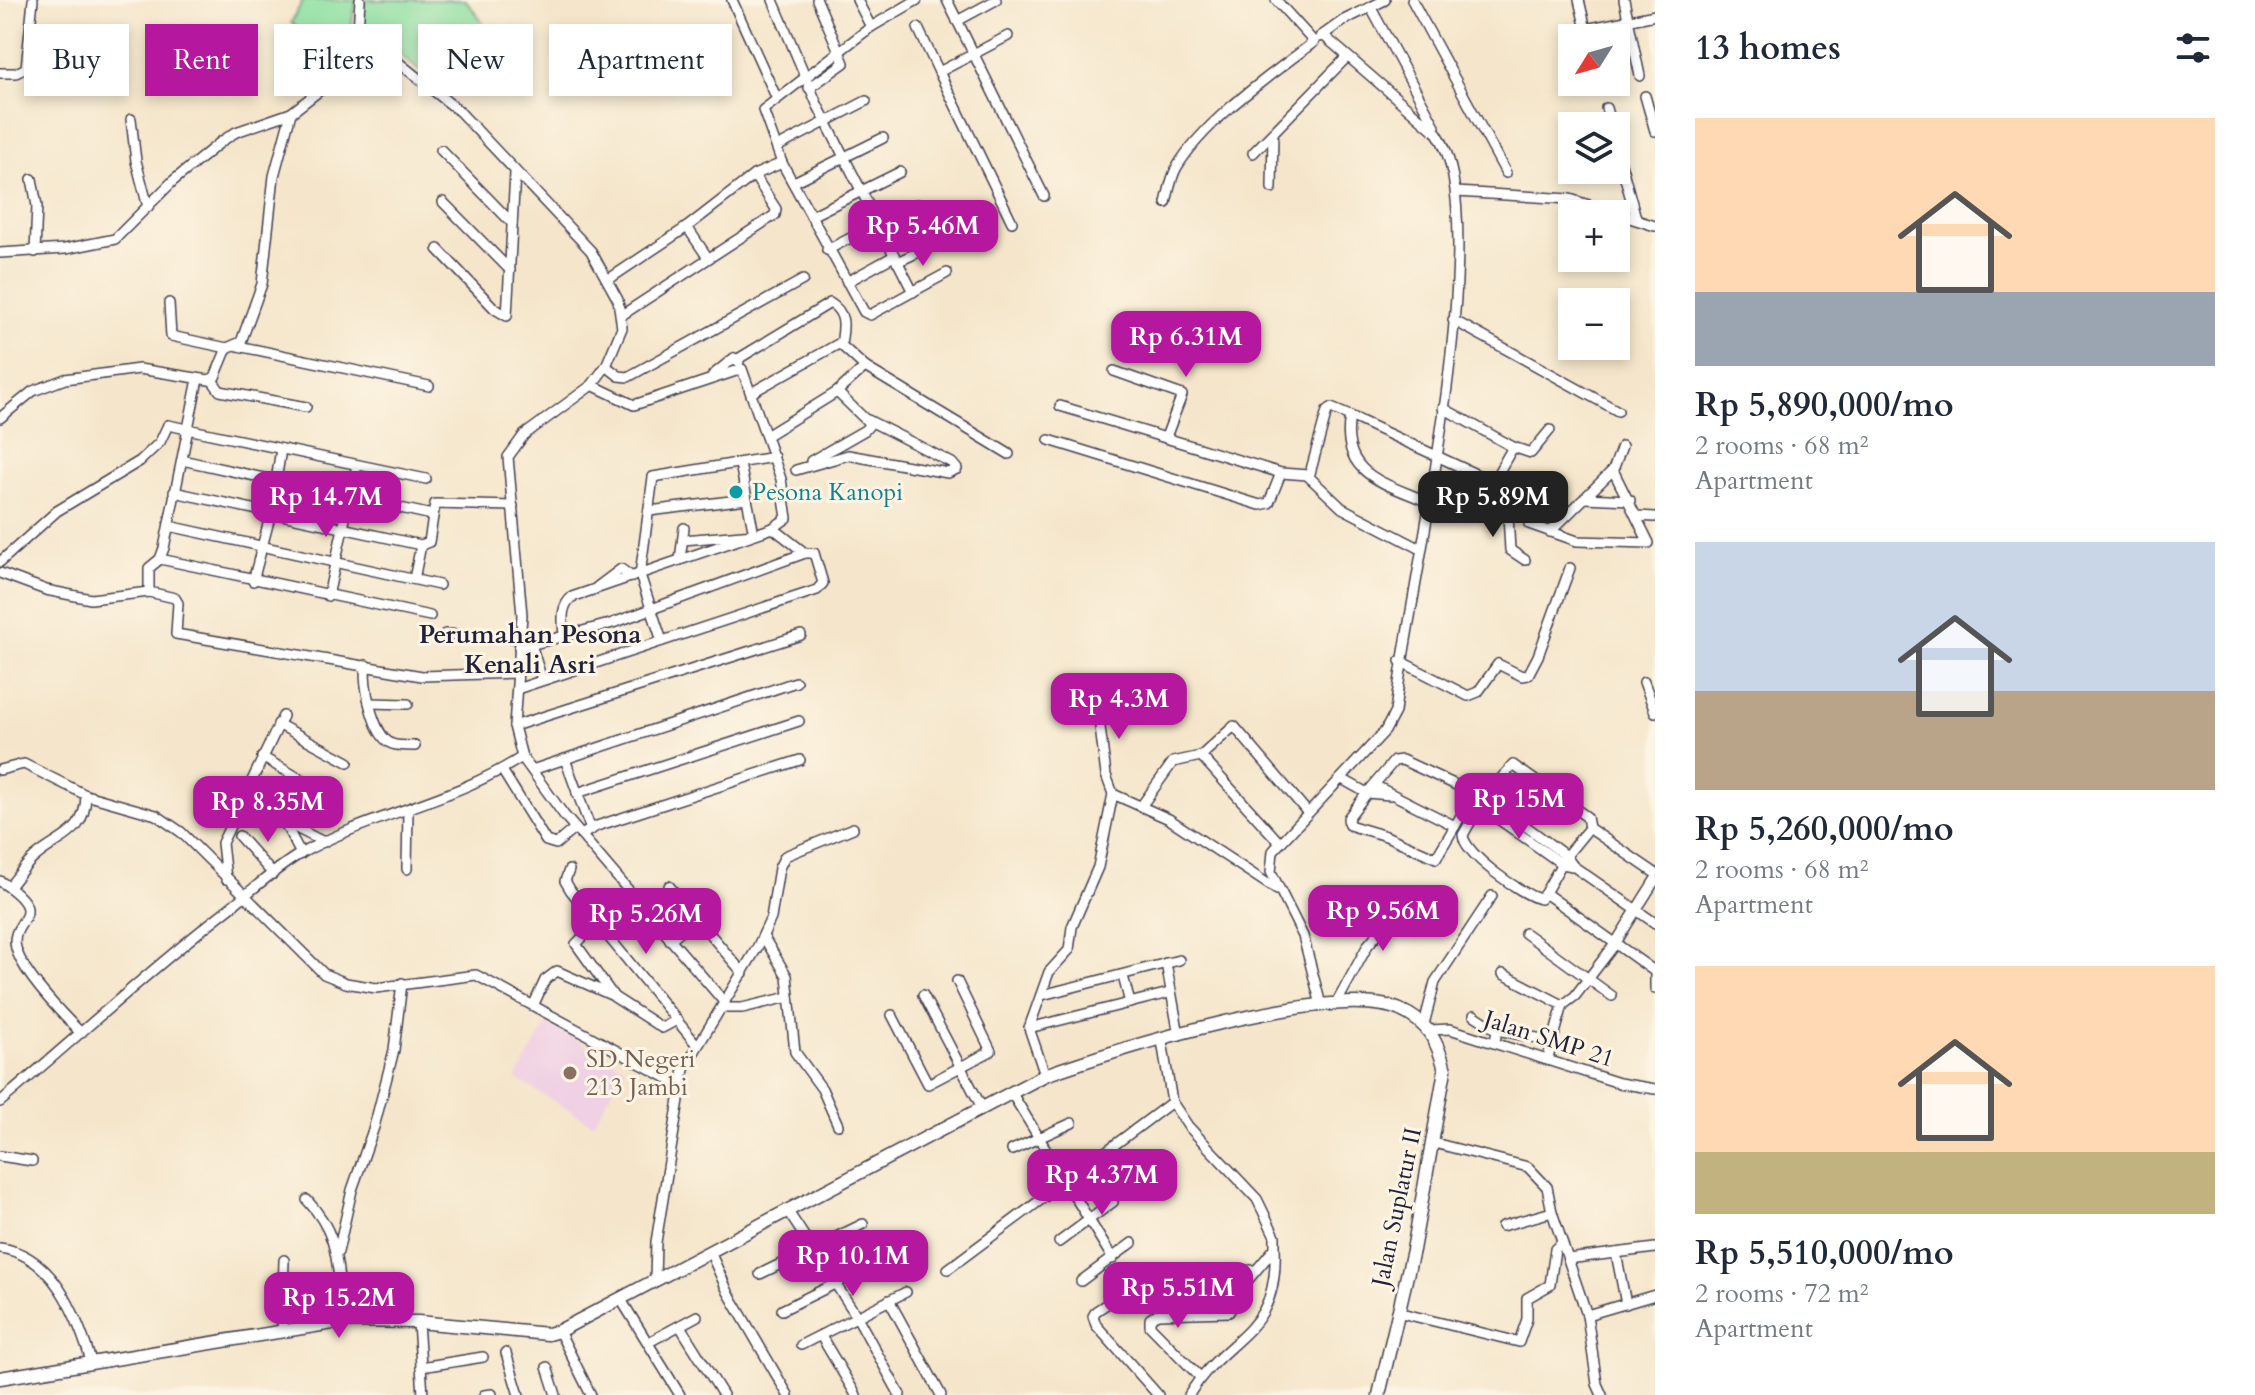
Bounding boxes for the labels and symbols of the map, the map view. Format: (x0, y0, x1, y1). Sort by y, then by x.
north arrow (1558, 24, 1630, 96)
pin: Rp 5.46M (840, 200, 1006, 268)
pin: Rp 6.31M (1103, 311, 1269, 379)
pin: Rp 14.7M (243, 471, 409, 539)
pin: Rp 5.89M (1410, 471, 1576, 539)
place label: Pesona Kanopi (752, 476, 903, 509)
marker: Pesona Kanopi (727, 483, 745, 501)
district label: Perumahan Pesona Kenali Asri (419, 617, 641, 682)
pin: Rp 4.3M (1045, 673, 1193, 741)
pin: Rp 15M (1454, 773, 1584, 841)
pin: Rp 8.35M (185, 776, 351, 844)
pin: Rp 9.56M (1300, 885, 1466, 953)
pin: Rp 5.26M (563, 888, 729, 956)
street label: Jalan SMP 21 (1477, 1002, 1618, 1076)
place label: SD Negeri 213 Jambi (586, 1043, 695, 1104)
marker: SD Negeri 213 Jambi (561, 1064, 579, 1082)
street label: Jalan Suplatur II (1363, 1124, 1430, 1293)
pin: Rp 4.37M (1019, 1149, 1185, 1217)
pin: Rp 10.1M (770, 1230, 936, 1298)
pin: Rp 5.51M (1095, 1262, 1261, 1330)
pin: Rp 15.2M (256, 1272, 422, 1340)

